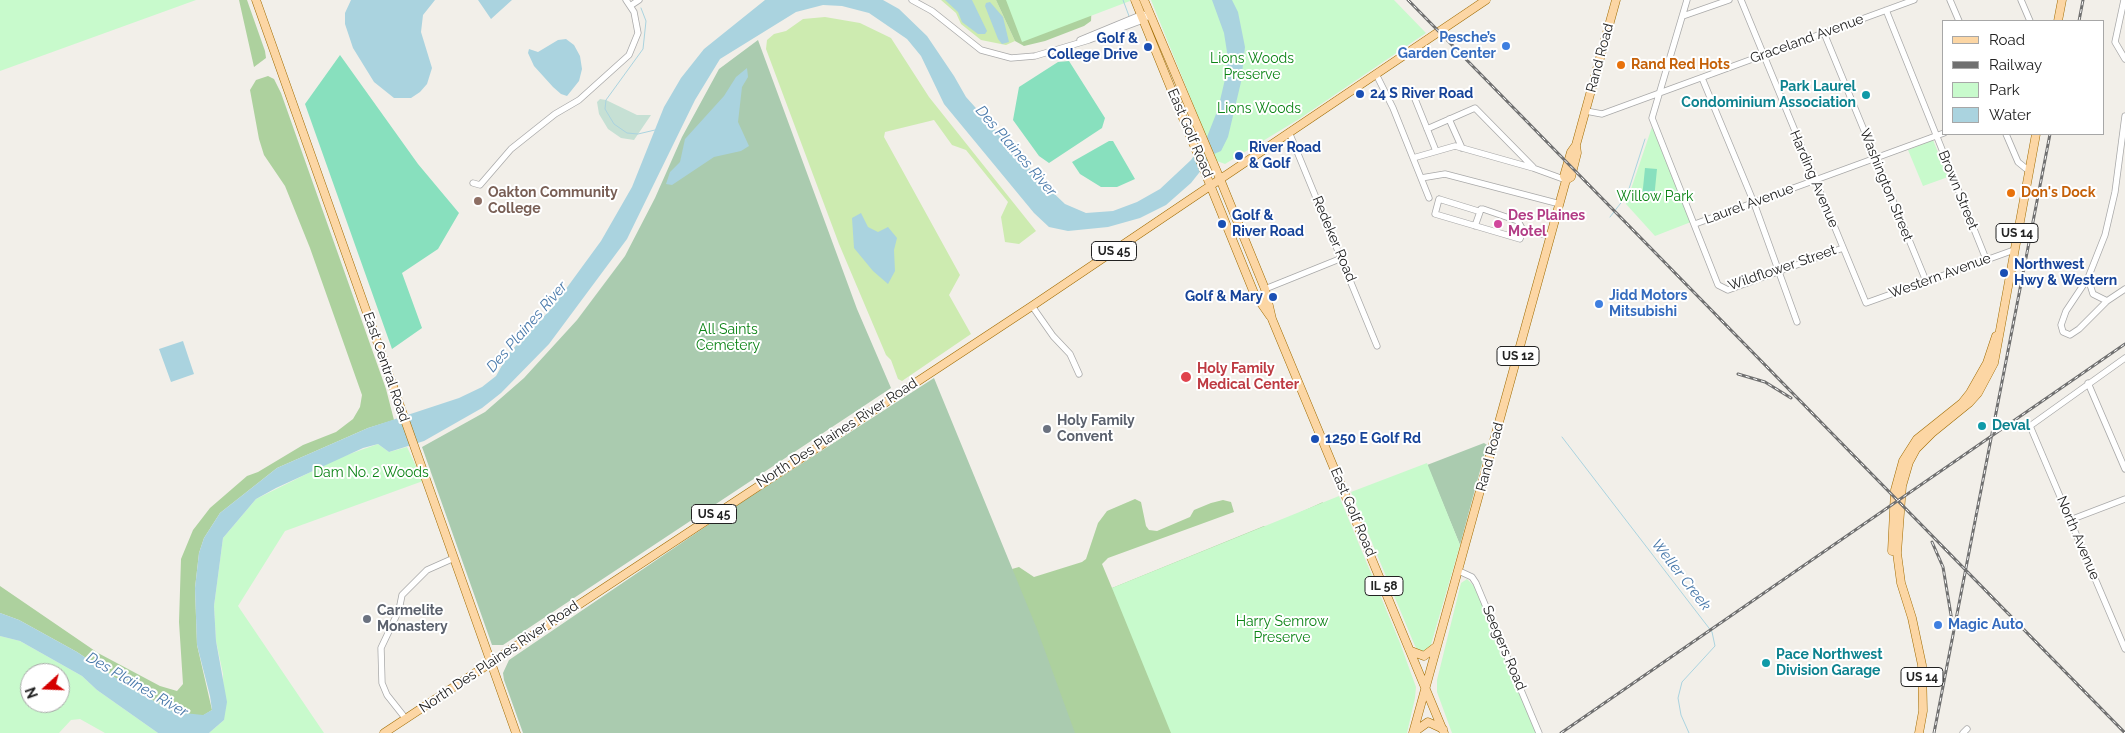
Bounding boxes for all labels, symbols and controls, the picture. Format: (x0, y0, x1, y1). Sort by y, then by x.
street label: Graceland Avenue (1748, 11, 1866, 67)
legend (1942, 20, 2105, 135)
street label: Rand Road (1583, 22, 1617, 94)
place label: Pesche’s Garden Center (1398, 30, 1496, 62)
place label: Golf & College Drive (1047, 31, 1138, 64)
text: Road (1989, 31, 2025, 49)
marker: Pesche’s Garden Center (1500, 40, 1512, 52)
marker: Golf & College Drive (1142, 41, 1154, 53)
park label: Lions Woods Preserve (1210, 51, 1294, 84)
text: Railway (1989, 56, 2042, 74)
place label: Rand Red Hots (1631, 57, 1730, 73)
marker: Rand Red Hots (1615, 59, 1627, 71)
place label: Park Laurel Condominium Association (1681, 79, 1856, 111)
text: Park (1989, 81, 2020, 99)
street label: East Golf Road (1164, 86, 1216, 180)
place label: 24 S River Road (1370, 86, 1473, 102)
marker: 24 S River Road (1354, 88, 1366, 100)
marker: Park Laurel Condominium Association (1860, 89, 1872, 101)
park label: Lions Woods (1217, 101, 1301, 117)
water label: Des Plaines River (972, 102, 1060, 200)
text: Water (1989, 106, 2031, 124)
street label: Washington Street (1856, 126, 1916, 244)
street label: Harding Avenue (1786, 128, 1842, 230)
place label: River Road & Golf (1249, 140, 1321, 172)
street label: Brown Street (1934, 148, 1982, 232)
marker: River Road & Golf (1233, 150, 1245, 162)
street label: Laurel Avenue (1702, 180, 1796, 228)
place label: Oakton Community College (488, 185, 618, 218)
place label: Don's Dock (2021, 185, 2095, 201)
marker: Don's Dock (2005, 187, 2017, 199)
park label: Willow Park (1617, 189, 1693, 205)
street label: Redeker Road (1308, 194, 1360, 284)
marker: Oakton Community College (472, 195, 484, 207)
place label: Golf & River Road (1232, 208, 1304, 240)
place label: Des Plaines Motel (1508, 208, 1585, 240)
marker: Golf & River Road (1216, 218, 1228, 230)
marker: Des Plaines Motel (1492, 218, 1504, 230)
road number: US 14 (1996, 224, 2038, 242)
road number: US 45 (1092, 242, 1136, 260)
street label: Wildflower Street (1726, 242, 1838, 294)
street label: Western Avenue (1887, 250, 1993, 302)
place label: Northwest Hwy & Western (2014, 257, 2117, 290)
marker: Northwest Hwy & Western (1998, 267, 2010, 279)
water label: Des Plaines River (483, 278, 571, 376)
place label: Jidd Motors Mitsubishi (1609, 288, 1687, 321)
place label: Golf & Mary (1185, 289, 1263, 305)
marker: Golf & Mary (1267, 291, 1279, 303)
marker: Jidd Motors Mitsubishi (1593, 298, 1605, 310)
street label: East Central Road (359, 310, 413, 424)
park label: All Saints Cemetery (696, 322, 760, 354)
road number: US 12 (1497, 346, 1539, 366)
place label: Holy Family Medical Center (1197, 361, 1299, 394)
marker: Holy Family Medical Center (1179, 370, 1193, 384)
street label: North Des Plaines River Road (753, 375, 921, 491)
place label: Holy Family Convent (1057, 413, 1135, 446)
place label: Deval (1992, 418, 2030, 434)
marker: Deval (1976, 420, 1988, 432)
street label: Rand Road (1473, 421, 1507, 493)
marker: Holy Family Convent (1041, 423, 1053, 435)
place label: 1250 E Golf Rd (1325, 431, 1421, 447)
marker: 1250 E Golf Rd (1309, 433, 1321, 445)
park label: Dam No. 2 Woods (313, 465, 429, 481)
street label: East Golf Road (1327, 465, 1379, 559)
street label: North Avenue (2053, 494, 2103, 582)
road number: US 45 (692, 504, 736, 524)
water label: Weller Creek (1648, 536, 1714, 614)
road number: IL 58 (1365, 576, 1403, 596)
street label: North Des Plaines River Road (416, 597, 582, 717)
place label: Carmelite Monastery (377, 603, 448, 636)
street label: Seegers Road (1479, 603, 1529, 693)
marker: Carmelite Monastery (361, 613, 373, 625)
park label: Harry Semrow Preserve (1236, 614, 1328, 646)
place label: Magic Auto (1948, 617, 2023, 633)
marker: Magic Auto (1932, 619, 1944, 631)
place label: Pace Northwest Division Garage (1776, 647, 1883, 680)
water label: Des Plaines River (83, 649, 191, 721)
marker: Pace Northwest Division Garage (1760, 657, 1772, 669)
north arrow (20, 663, 70, 713)
road number: US 14 (1901, 668, 1943, 686)
text: N (22, 685, 41, 701)

